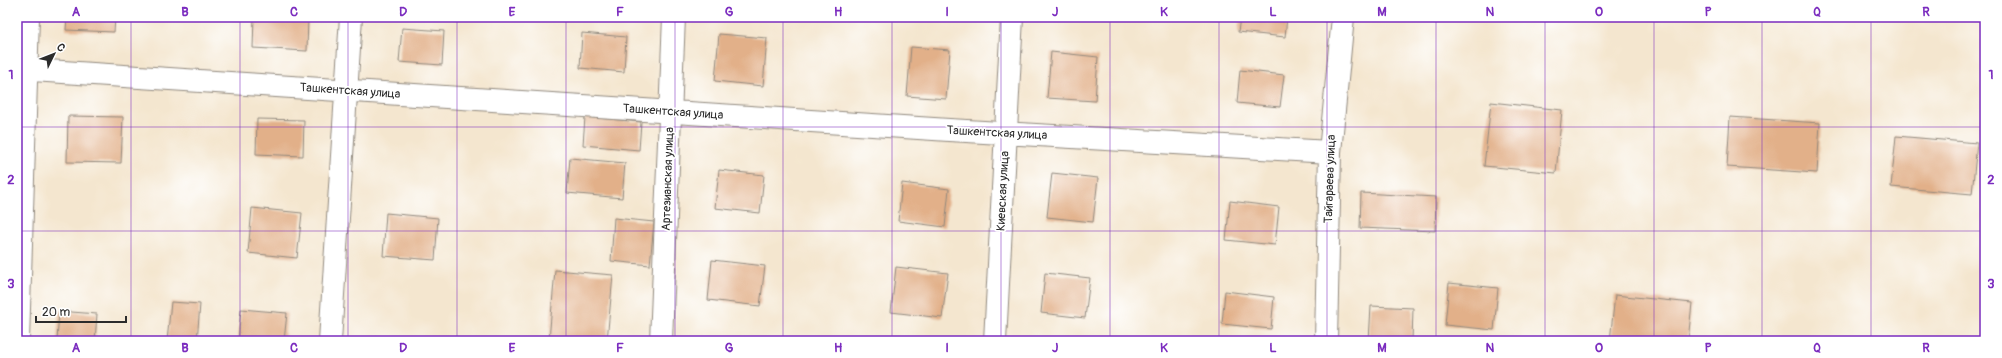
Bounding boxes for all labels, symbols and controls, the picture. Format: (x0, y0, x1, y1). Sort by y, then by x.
text: A (72, 4, 81, 20)
text: B (181, 4, 189, 20)
text: C (290, 4, 298, 20)
text: D (399, 4, 407, 20)
text: E (509, 4, 516, 20)
text: F (616, 4, 624, 20)
text: G (725, 4, 734, 20)
text: H (834, 4, 842, 20)
text: I (945, 4, 949, 20)
text: J (1052, 4, 1058, 20)
text: K (1160, 4, 1168, 20)
text: L (1269, 4, 1277, 20)
text: M (1377, 4, 1387, 20)
text: N (1486, 4, 1495, 20)
text: O (1595, 4, 1604, 20)
text: P (1704, 4, 1712, 20)
text: Q (1813, 4, 1821, 20)
text: R (1922, 4, 1930, 20)
north arrow (34, 34, 74, 74)
text: С (54, 41, 68, 55)
text: 1 (8, 67, 14, 83)
text: 1 (1988, 67, 1994, 83)
street label: Ташкентская улица (299, 80, 401, 102)
street label: Ташкентская улица (622, 101, 724, 123)
street label: Ташкентская улица (946, 123, 1048, 143)
street label: Артезианская улица (659, 126, 677, 231)
street label: Тайгараева улица (1321, 134, 1339, 224)
street label: Киевская улица (993, 150, 1013, 231)
text: 2 (7, 172, 15, 188)
text: 2 (1987, 172, 1995, 188)
text: 3 (7, 276, 15, 292)
text: 3 (1987, 276, 1995, 292)
scale bar (36, 298, 126, 324)
text: 20 m (42, 305, 71, 320)
text: A (72, 340, 81, 356)
text: B (181, 340, 189, 356)
text: C (290, 340, 298, 356)
text: D (399, 340, 407, 356)
text: E (509, 340, 516, 356)
text: F (616, 340, 624, 356)
text: G (725, 340, 734, 356)
text: H (834, 340, 842, 356)
text: I (945, 340, 949, 356)
text: J (1052, 340, 1058, 356)
text: K (1160, 340, 1168, 356)
text: L (1269, 340, 1277, 356)
text: M (1377, 340, 1387, 356)
text: N (1486, 340, 1495, 356)
text: O (1595, 340, 1604, 356)
text: P (1704, 340, 1712, 356)
text: Q (1813, 340, 1821, 356)
text: R (1922, 340, 1930, 356)

